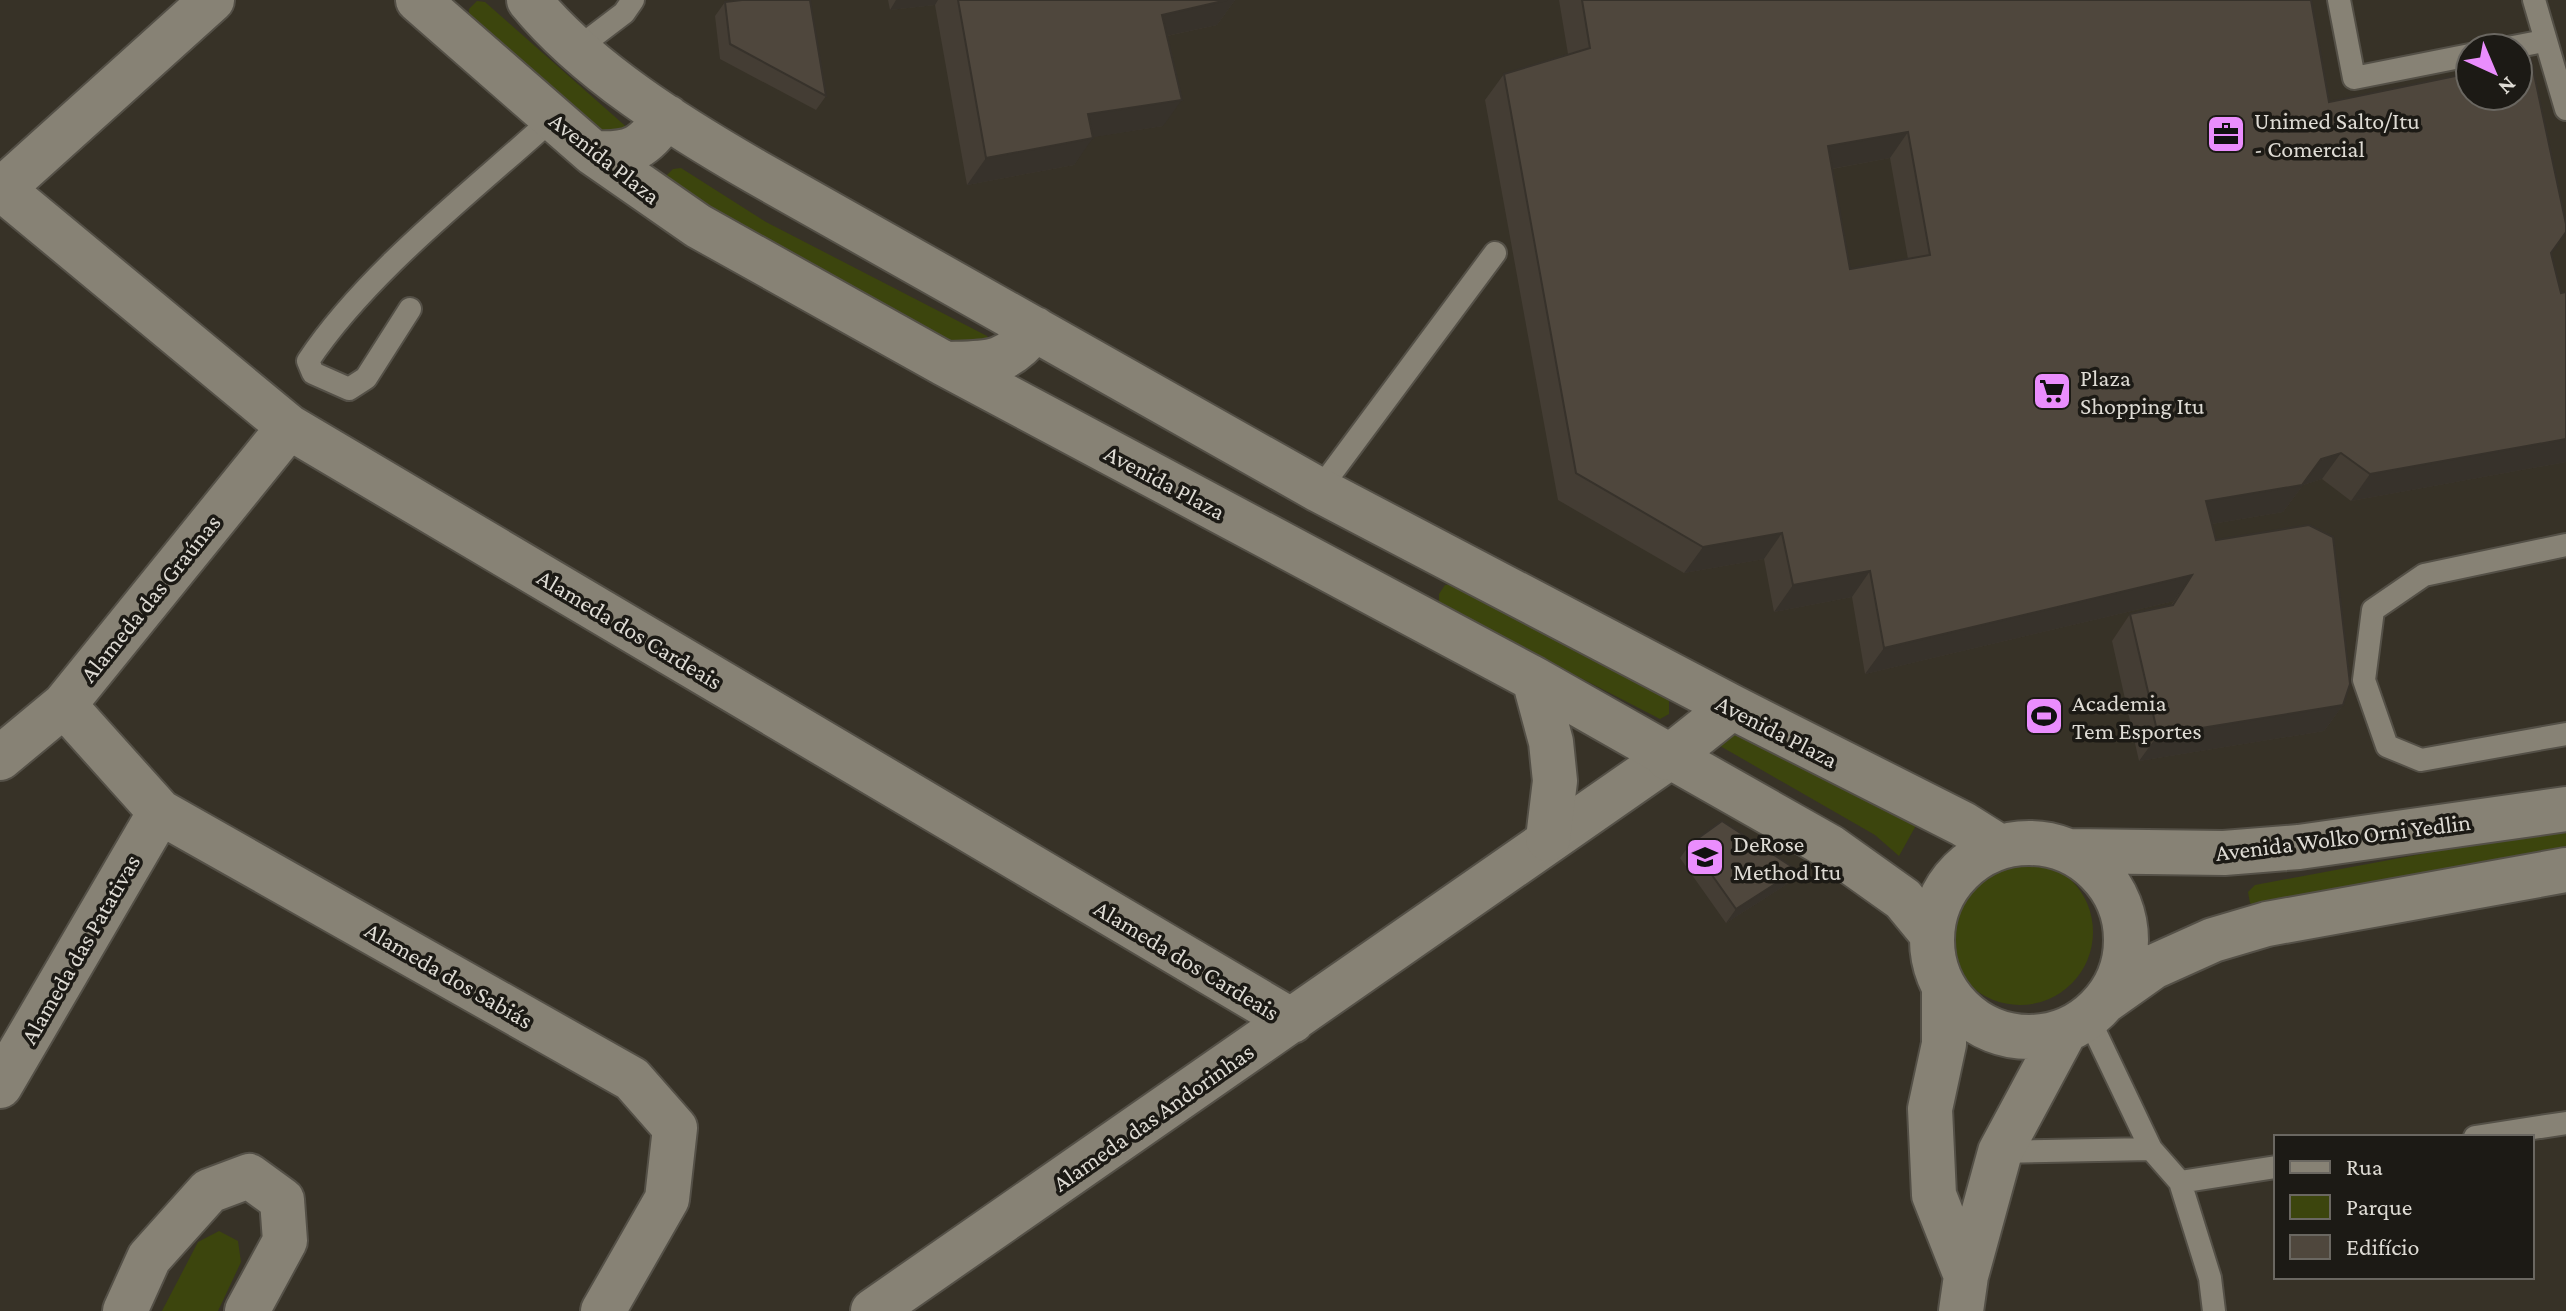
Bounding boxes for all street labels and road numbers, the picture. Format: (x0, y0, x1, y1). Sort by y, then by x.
street label: Avenida Plaza (544, 107, 666, 209)
street label: Avenida Plaza (1100, 439, 1230, 525)
street label: Alameda das Graúnas (74, 509, 226, 687)
street label: Alameda dos Cardeais (533, 563, 727, 695)
street label: Avenida Plaza (1712, 689, 1842, 773)
street label: Avenida Wolko Orni Yedlin (2214, 808, 2472, 866)
street label: Alameda das Patativas (15, 849, 145, 1049)
street label: Alameda dos Cardeais (1090, 894, 1284, 1026)
street label: Alameda dos Sabiás (360, 916, 538, 1034)
street label: Alameda das Andorinhas (1047, 1037, 1259, 1197)

